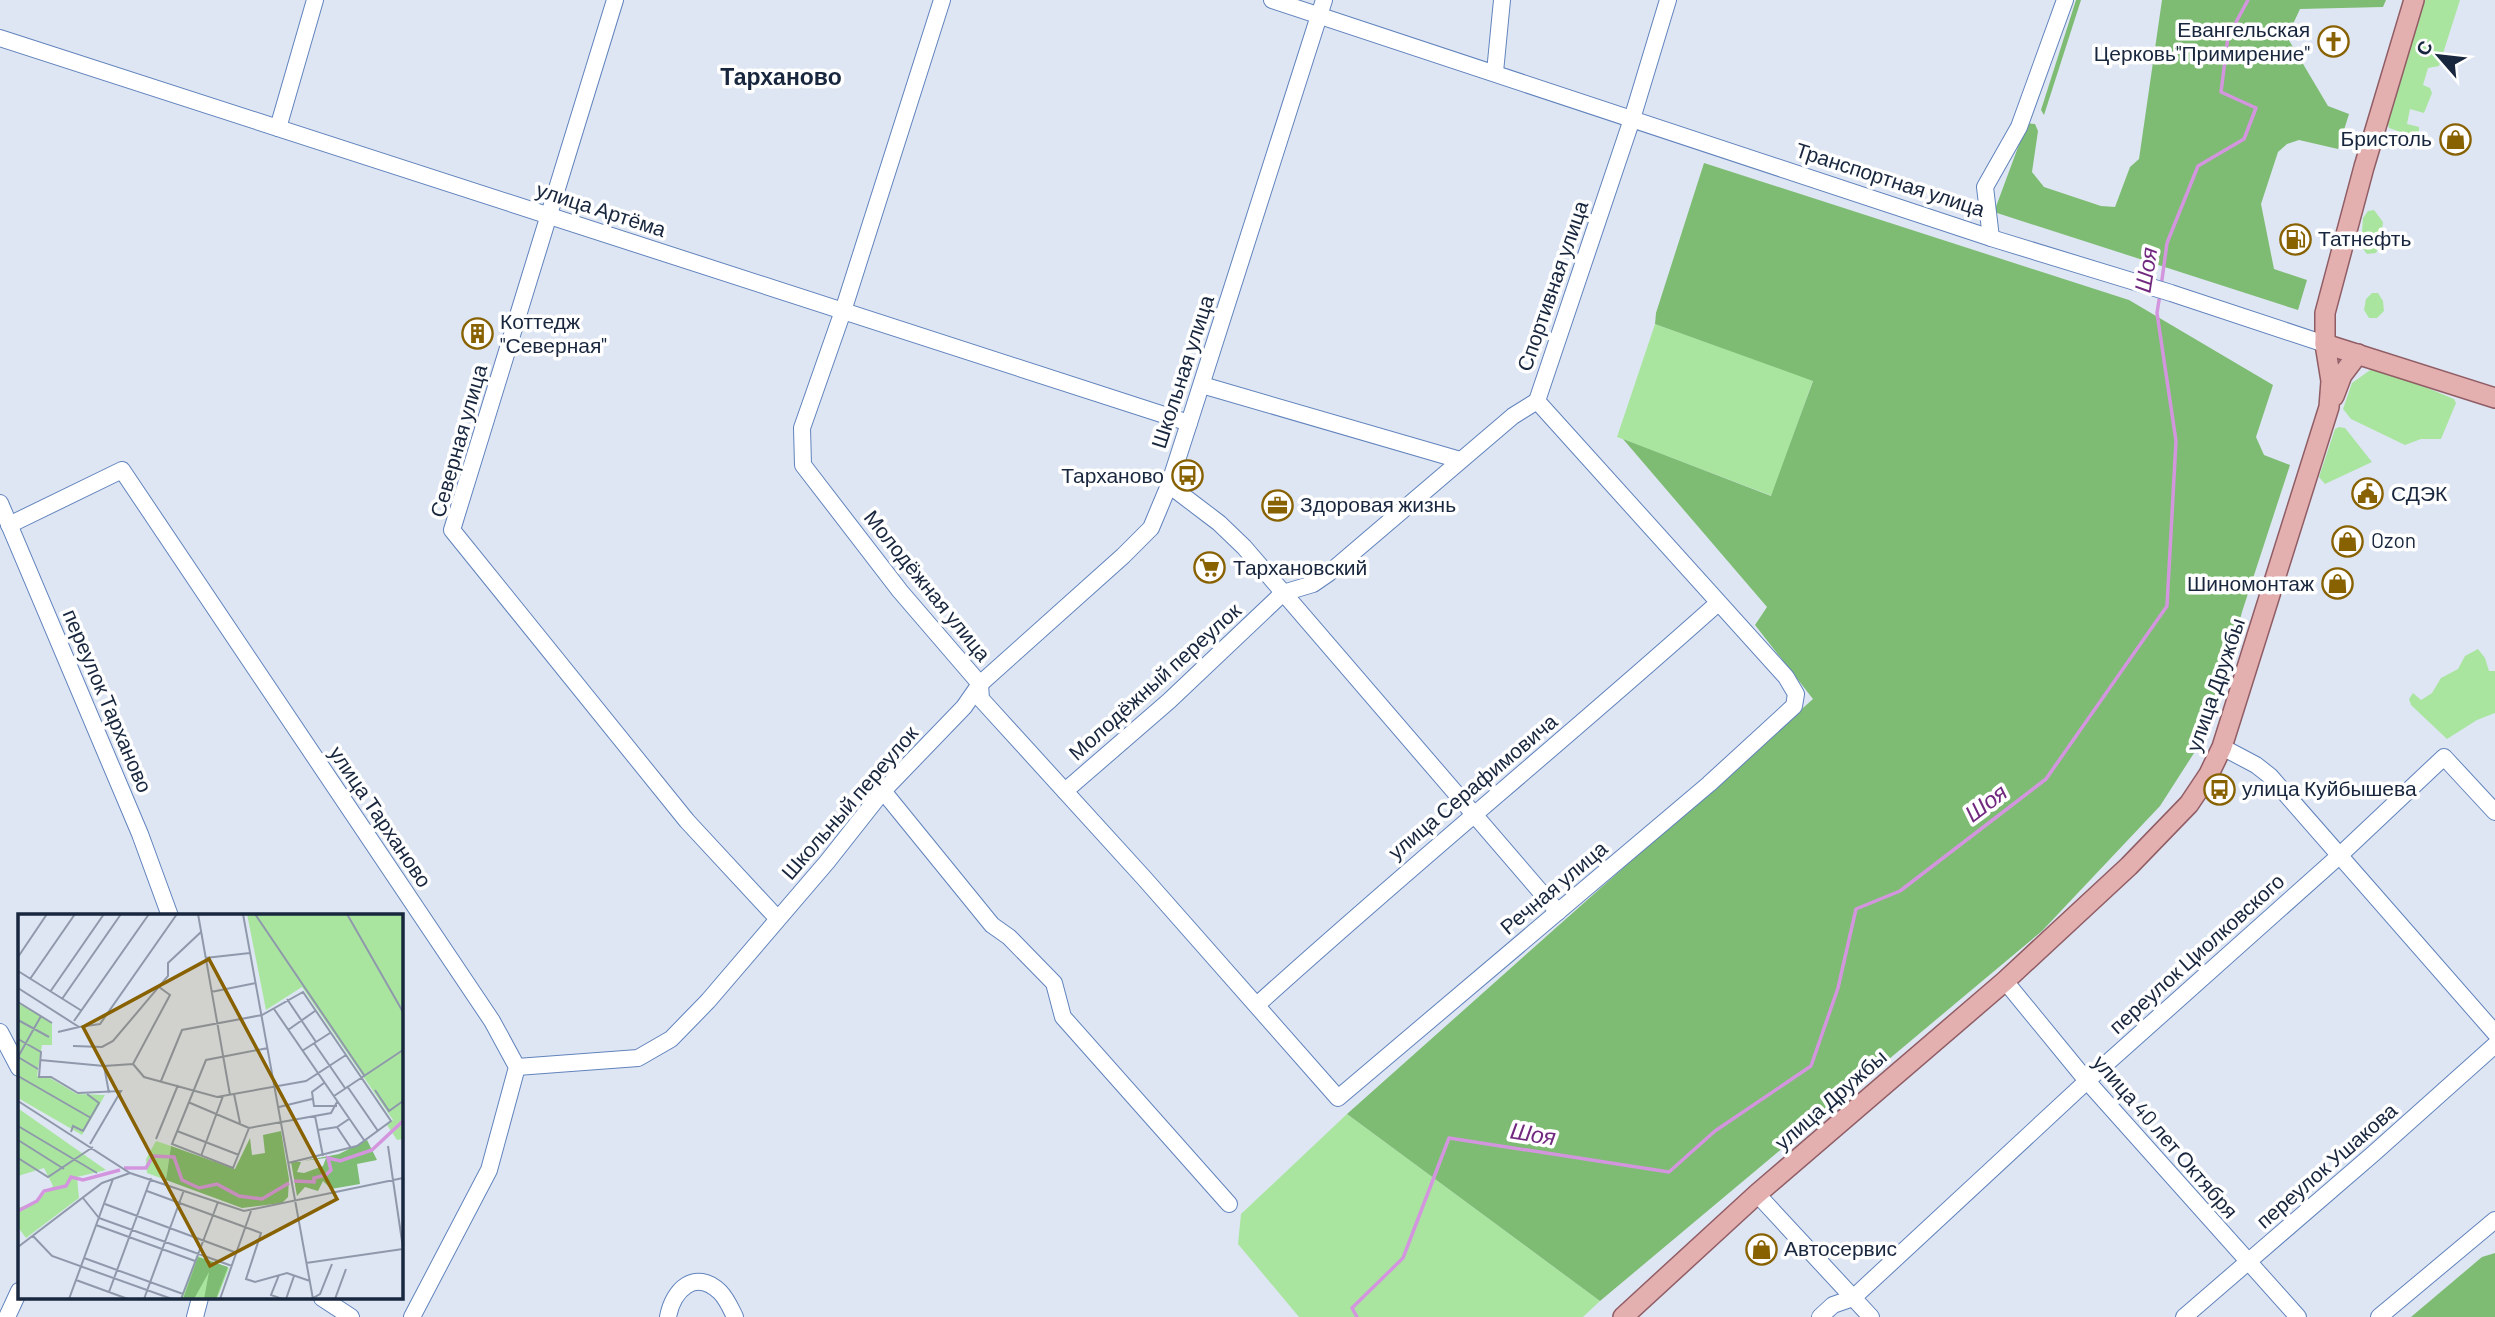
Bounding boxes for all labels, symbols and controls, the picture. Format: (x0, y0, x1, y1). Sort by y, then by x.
place label: Евангельская Церковь"Примирение" (2094, 16, 2310, 65)
north arrow (2404, 21, 2474, 91)
church icon: Евангельская Церковь"Примирение" (2316, 25, 2350, 59)
text: С (2410, 36, 2437, 59)
district label: Тарханово (720, 62, 842, 90)
shop icon: Бристоль (2438, 122, 2472, 156)
place label: Бристоль (2341, 125, 2432, 150)
street label: Транспортная улица (1793, 136, 1989, 221)
street label: улица Артёма (534, 176, 670, 241)
street label: Спортивная улица (1511, 197, 1593, 374)
fuel station icon: Татнефть (2278, 222, 2312, 256)
place label: Татнефть (2318, 225, 2411, 250)
water label: Шоя (2128, 245, 2162, 295)
street label: Школьная улица (1145, 291, 1218, 451)
place label: Коттедж "Северная" (500, 308, 607, 357)
building icon: Коттедж "Северная" (460, 317, 494, 351)
street label: Северная улица (424, 361, 491, 520)
bus stop icon: Тарханово (1170, 459, 1204, 493)
place label: Тарханово (1061, 462, 1164, 487)
public building icon: СДЭК (2351, 477, 2385, 511)
place label: СДЭК (2391, 480, 2448, 505)
office icon: Здоровая жизнь (1260, 488, 1294, 522)
place label: Здоровая жизнь (1300, 491, 1456, 516)
street label: Молодёжная улица (860, 504, 997, 666)
shop icon: Ozon (2331, 524, 2365, 558)
place label: Ozon (2371, 527, 2416, 552)
supermarket icon: Тархановский (1193, 551, 1227, 585)
place label: Тархановский (1233, 554, 1367, 579)
shop icon: Шиномонтаж (2320, 567, 2354, 601)
place label: Шиномонтаж (2187, 570, 2314, 595)
street label: Молодёжный переулок (1063, 597, 1246, 765)
street label: переулок Тарханово (58, 605, 158, 796)
street label: улица Дружбы (2180, 614, 2249, 755)
street label: улица Серафимовича (1383, 708, 1562, 864)
street label: Школьный переулок (775, 720, 923, 884)
street label: улица Тарханово (325, 741, 438, 891)
bus stop icon: улица Куйбышева (2202, 772, 2236, 806)
place label: улица Куйбышева (2242, 775, 2417, 800)
water label: Шоя (1959, 777, 2012, 827)
street label: Речная улица (1495, 835, 1612, 939)
street label: переулок Циолковского (2103, 868, 2289, 1038)
inset map (18, 914, 402, 1300)
street label: улица Дружбы (1769, 1044, 1891, 1154)
street label: улица 40 лет Октября (2088, 1049, 2244, 1223)
street label: переулок Ушакова (2250, 1097, 2402, 1233)
water label: Шоя (1508, 1116, 1558, 1150)
shop icon: Автосервис (1744, 1232, 1778, 1266)
place label: Автосервис (1784, 1235, 1897, 1260)

